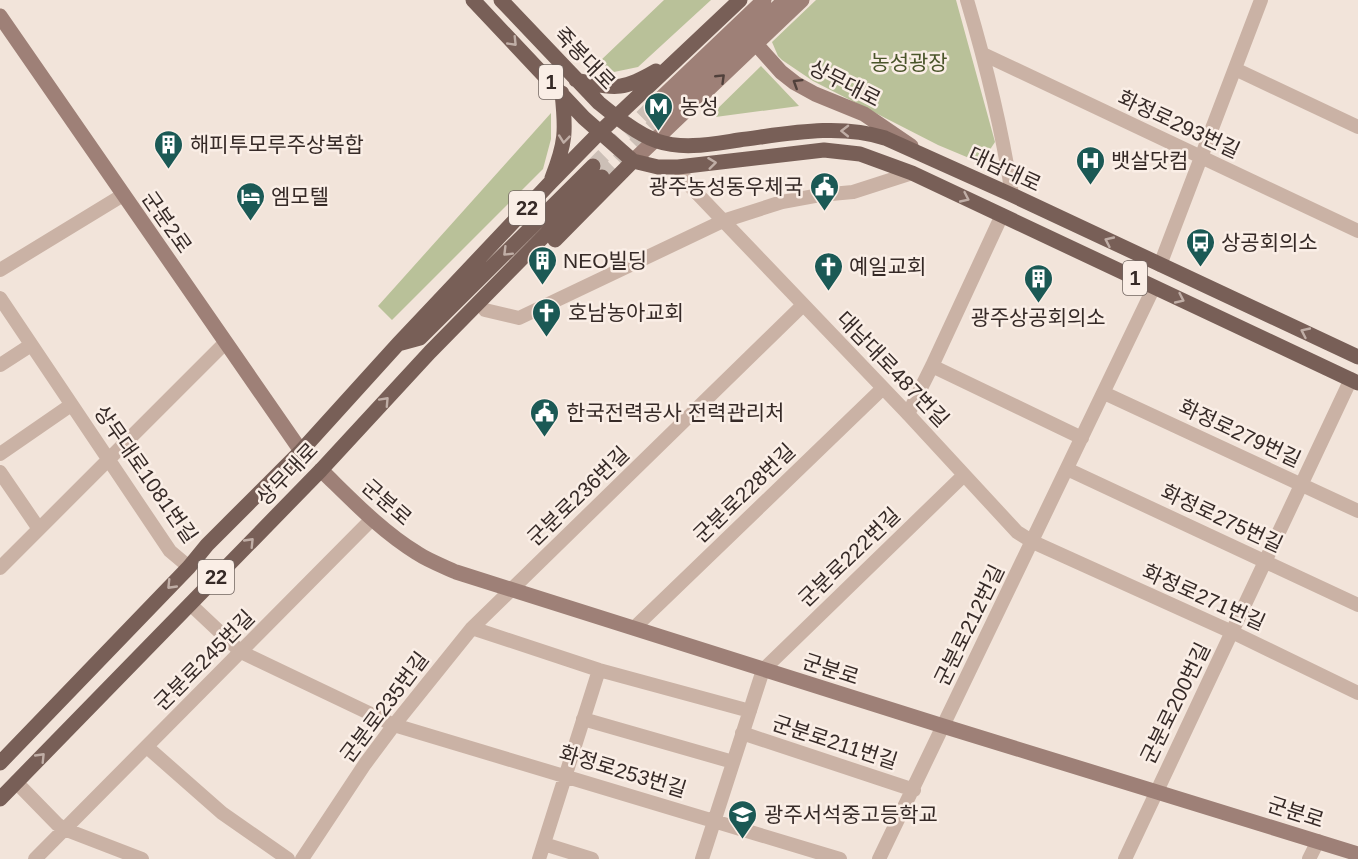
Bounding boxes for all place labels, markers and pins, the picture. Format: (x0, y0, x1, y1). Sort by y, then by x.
metro station icon: 농성 (643, 90, 675, 132)
place label: 농성 (680, 95, 719, 118)
building icon: 해피투모루주상복합 (153, 128, 185, 170)
place label: 해피투모루주상복합 (190, 133, 364, 156)
hospital icon: 뱃살닷컴 (1074, 144, 1106, 186)
place label: 뱃살닷컴 (1111, 149, 1188, 172)
public building icon: 광주농성동우체국 (808, 170, 840, 212)
place label: 광주농성동우체국 (648, 175, 803, 198)
hotel icon: 엠모텔 (234, 180, 266, 222)
place label: 엠모텔 (271, 185, 329, 208)
bus stop icon: 상공회의소 (1184, 226, 1216, 268)
place label: 상공회의소 (1221, 231, 1318, 254)
building icon: NEO빌딩 (526, 244, 558, 286)
place label: NEO빌딩 (563, 249, 647, 272)
church icon: 예일교회 (812, 250, 844, 292)
place label: 예일교회 (849, 255, 926, 278)
building icon: 광주상공회의소 (1022, 262, 1054, 304)
church icon: 호남농아교회 (531, 296, 563, 338)
place label: 호남농아교회 (568, 301, 684, 324)
place label: 광주상공회의소 (970, 306, 1106, 329)
public building icon: 한국전력공사 전력관리처 (529, 396, 561, 438)
place label: 한국전력공사 전력관리처 (566, 401, 784, 424)
school or university icon: 광주서석중고등학교 (727, 798, 759, 840)
place label: 광주서석중고등학교 (764, 803, 938, 826)

